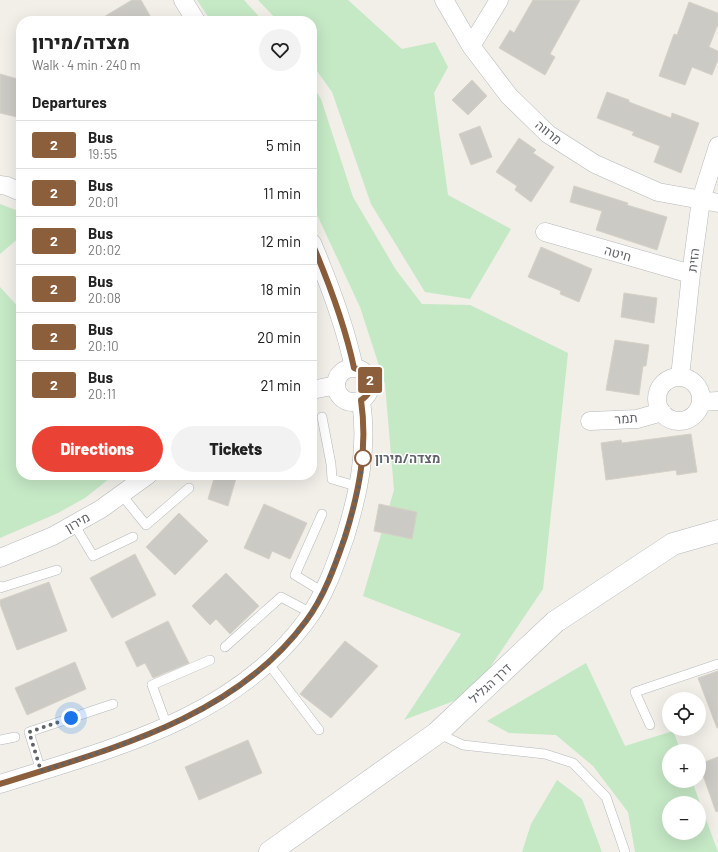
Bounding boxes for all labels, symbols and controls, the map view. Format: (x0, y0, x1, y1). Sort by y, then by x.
button: heart (259, 29, 301, 71)
text: מצדה/מירון (32, 30, 130, 53)
text: Walk · 4 min · 240 m (32, 57, 140, 73)
text: Departures (32, 93, 107, 111)
street label: מרווה (532, 116, 566, 148)
text: Bus (88, 128, 113, 146)
text: 2 (50, 136, 58, 153)
text: 5 min (266, 136, 301, 154)
text: 19:55 (88, 146, 117, 162)
text: Bus (88, 176, 113, 194)
text: 2 (50, 184, 58, 201)
text: 11 min (263, 184, 301, 202)
text: 20:01 (88, 194, 118, 210)
text: Bus (88, 224, 113, 242)
text: 2 (50, 232, 58, 249)
text: 12 min (260, 232, 301, 250)
text: 20:02 (88, 242, 121, 258)
street label: חיטה (603, 242, 633, 264)
street label: הזית (684, 247, 702, 273)
text: Bus (88, 272, 113, 290)
text: 2 (50, 280, 58, 297)
text: 18 min (261, 280, 301, 298)
text: 20:08 (88, 290, 121, 306)
text: Bus (88, 320, 113, 338)
text: 2 (50, 328, 58, 345)
text: 20 min (257, 328, 301, 346)
text: 20:10 (88, 338, 119, 354)
line badge: 2 (357, 367, 383, 393)
text: Bus (88, 368, 113, 386)
text: 2 (366, 371, 374, 388)
text: 2 (50, 376, 58, 393)
text: 21 min (261, 376, 301, 394)
text: 20:11 (88, 386, 116, 402)
street label: תמר (614, 409, 638, 427)
button: Directions (32, 426, 163, 472)
button: Tickets (171, 426, 301, 472)
marker: מצדה/מירון (354, 449, 372, 467)
place label: מצדה/מירון (375, 450, 440, 466)
street label: מירון (62, 509, 92, 535)
street label: דרך הגליל (465, 659, 515, 707)
map controls (662, 692, 706, 840)
button: locate (662, 692, 706, 736)
your location (61, 708, 81, 728)
button: + (662, 744, 706, 788)
button: − (662, 796, 706, 840)

